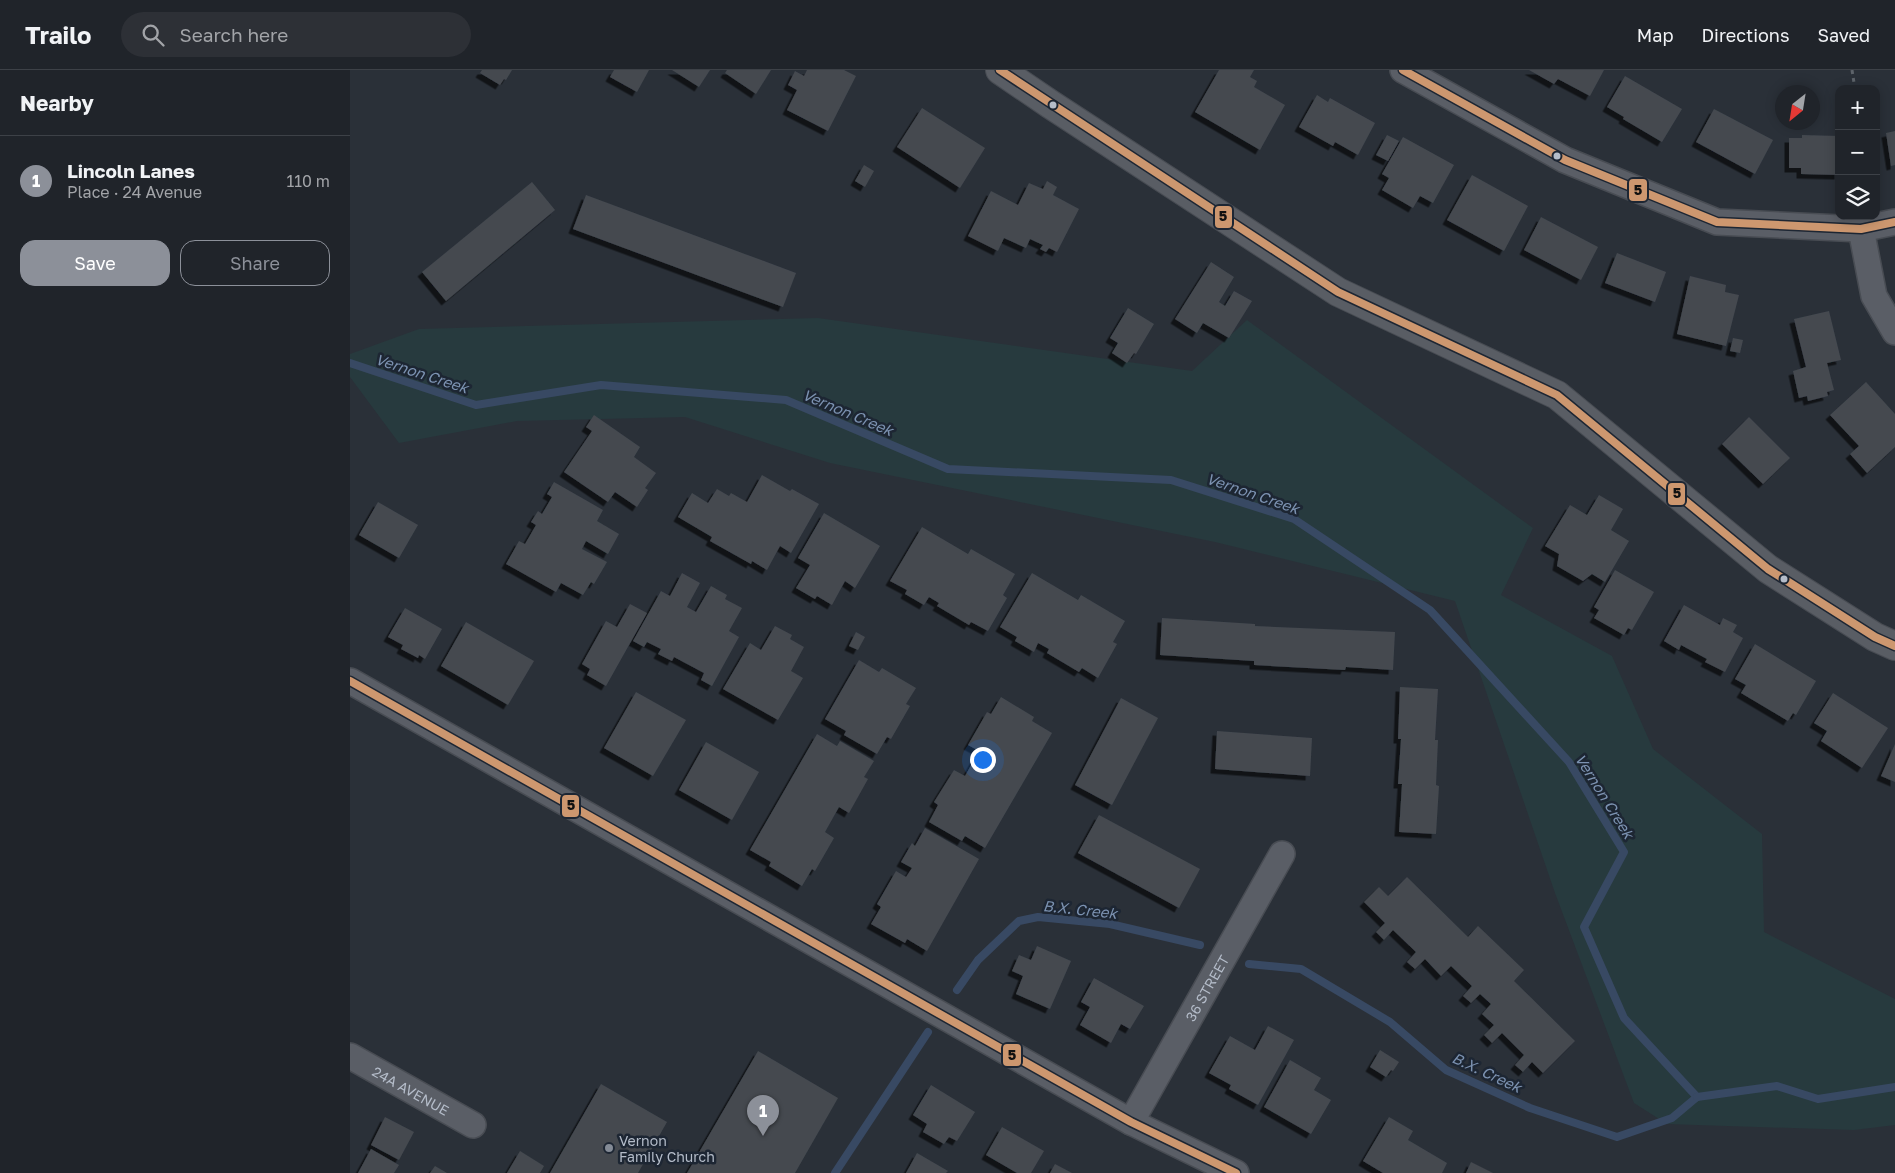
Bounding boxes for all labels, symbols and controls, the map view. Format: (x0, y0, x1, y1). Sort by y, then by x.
search box (121, 12, 471, 57)
text: Trailo (25, 20, 91, 49)
icon: search (139, 21, 167, 49)
text: Search here (179, 23, 288, 46)
text: Map (1637, 24, 1673, 46)
text: Directions (1701, 24, 1789, 46)
text: Saved (1817, 24, 1870, 46)
north arrow (1775, 85, 1820, 130)
map controls (1835, 85, 1880, 220)
button: + (1835, 85, 1880, 130)
text: Nearby (20, 90, 94, 116)
unlabelled marker (1048, 100, 1058, 110)
button: − (1835, 130, 1880, 175)
unlabelled marker (1552, 151, 1562, 161)
text: Lincoln Lanes (67, 159, 195, 182)
text: 1 (32, 171, 40, 191)
text: 110 m (286, 171, 330, 191)
button: layers (1835, 175, 1880, 220)
line badge: 5 (1628, 178, 1648, 202)
text: 5 (1634, 181, 1643, 198)
text: Place · 24 Avenue (67, 182, 202, 202)
line badge: 5 (1214, 205, 1233, 229)
text: 5 (1219, 207, 1228, 224)
button: Save (20, 240, 170, 286)
button: Share (180, 240, 330, 286)
water label: Vernon Creek (373, 350, 472, 397)
water label: Vernon Creek (800, 385, 897, 440)
water label: Vernon Creek (1204, 469, 1303, 518)
line badge: 5 (1667, 482, 1686, 506)
text: 5 (1673, 484, 1682, 501)
unlabelled marker (1779, 574, 1789, 584)
your location (970, 747, 996, 773)
water label: Vernon Creek (1572, 750, 1639, 843)
line badge: 5 (561, 794, 580, 818)
text: 5 (567, 796, 576, 813)
water label: B.X. Creek (1042, 896, 1119, 922)
street label: 36 STREET (1181, 952, 1232, 1024)
line badge: 5 (1002, 1043, 1022, 1067)
text: 5 (1008, 1046, 1017, 1063)
water label: B.X. Creek (1450, 1048, 1526, 1097)
street label: 24A AVENUE (370, 1062, 452, 1118)
pin: 1 (747, 1095, 779, 1136)
place label: Vernon Family Church (619, 1132, 715, 1165)
marker: Vernon Family Church (603, 1142, 615, 1154)

